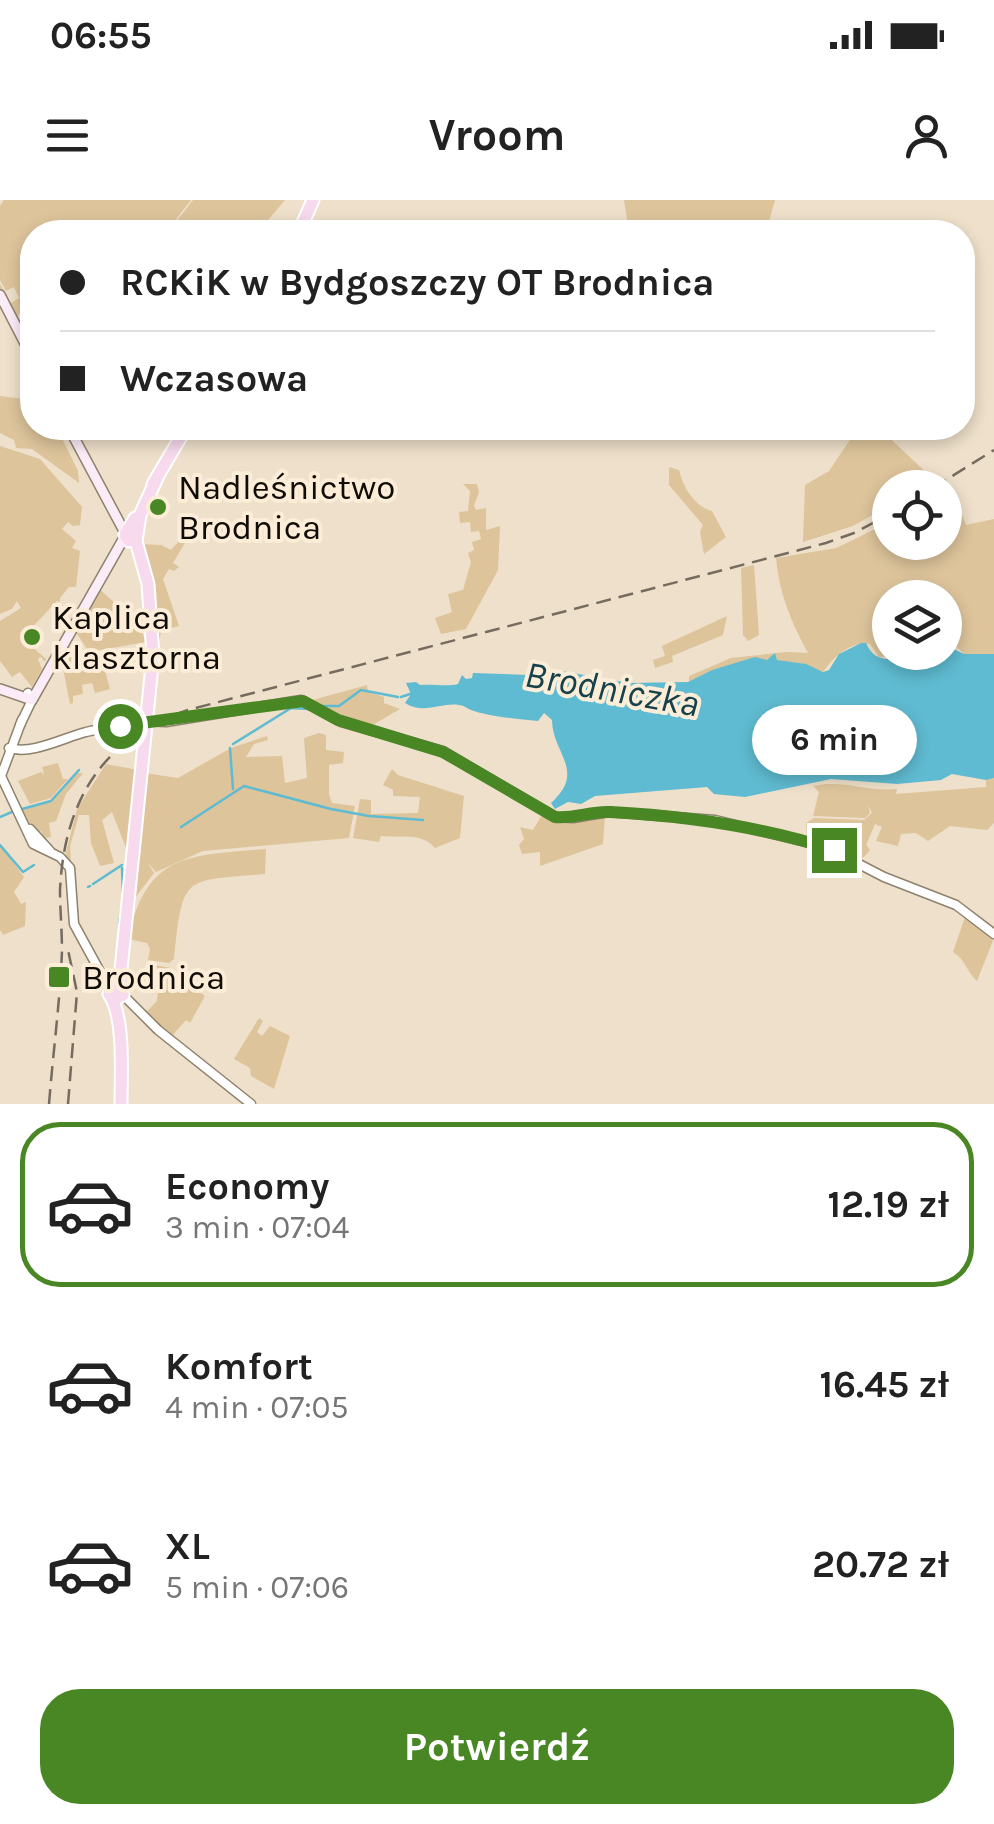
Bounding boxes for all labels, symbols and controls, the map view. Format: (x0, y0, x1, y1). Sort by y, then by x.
text: 06:55 (50, 13, 152, 58)
icon: menu (40, 108, 95, 163)
icon: person (899, 108, 954, 163)
text: Vroom (429, 109, 565, 161)
text: RCKiK w Bydgoszczy OT Brodnica (120, 260, 715, 305)
text: Wczasowa (120, 356, 308, 401)
place label: Nadleśnictwo Brodnica (178, 467, 395, 548)
map controls (872, 470, 962, 670)
button: locate (872, 470, 962, 560)
marker: Nadleśnictwo Brodnica (147, 496, 169, 518)
button: layers (872, 580, 962, 670)
place label: Kaplica klasztorna (52, 597, 221, 678)
marker: Kaplica klasztorna (21, 626, 43, 648)
water label: Brodniczka (521, 652, 703, 726)
route start (98, 704, 143, 749)
callout: 6 min (752, 705, 916, 775)
text: 6 min (790, 721, 879, 758)
route end (812, 828, 857, 873)
place label: Brodnica (82, 957, 225, 998)
marker: Brodnica (46, 964, 72, 990)
icon: car (45, 1160, 135, 1250)
text: Economy (165, 1164, 329, 1209)
text: 12.19 zł (828, 1182, 949, 1227)
text: 3 min · 07:04 (165, 1209, 349, 1246)
icon: car (45, 1340, 135, 1430)
text: Komfort (165, 1344, 313, 1389)
text: 16.45 zł (819, 1362, 949, 1407)
text: 4 min · 07:05 (165, 1389, 349, 1426)
icon: car (45, 1520, 135, 1610)
text: XL (165, 1524, 210, 1569)
text: 20.72 zł (812, 1542, 949, 1587)
text: 5 min · 07:06 (165, 1569, 349, 1606)
button: Potwierdź (40, 1689, 954, 1804)

